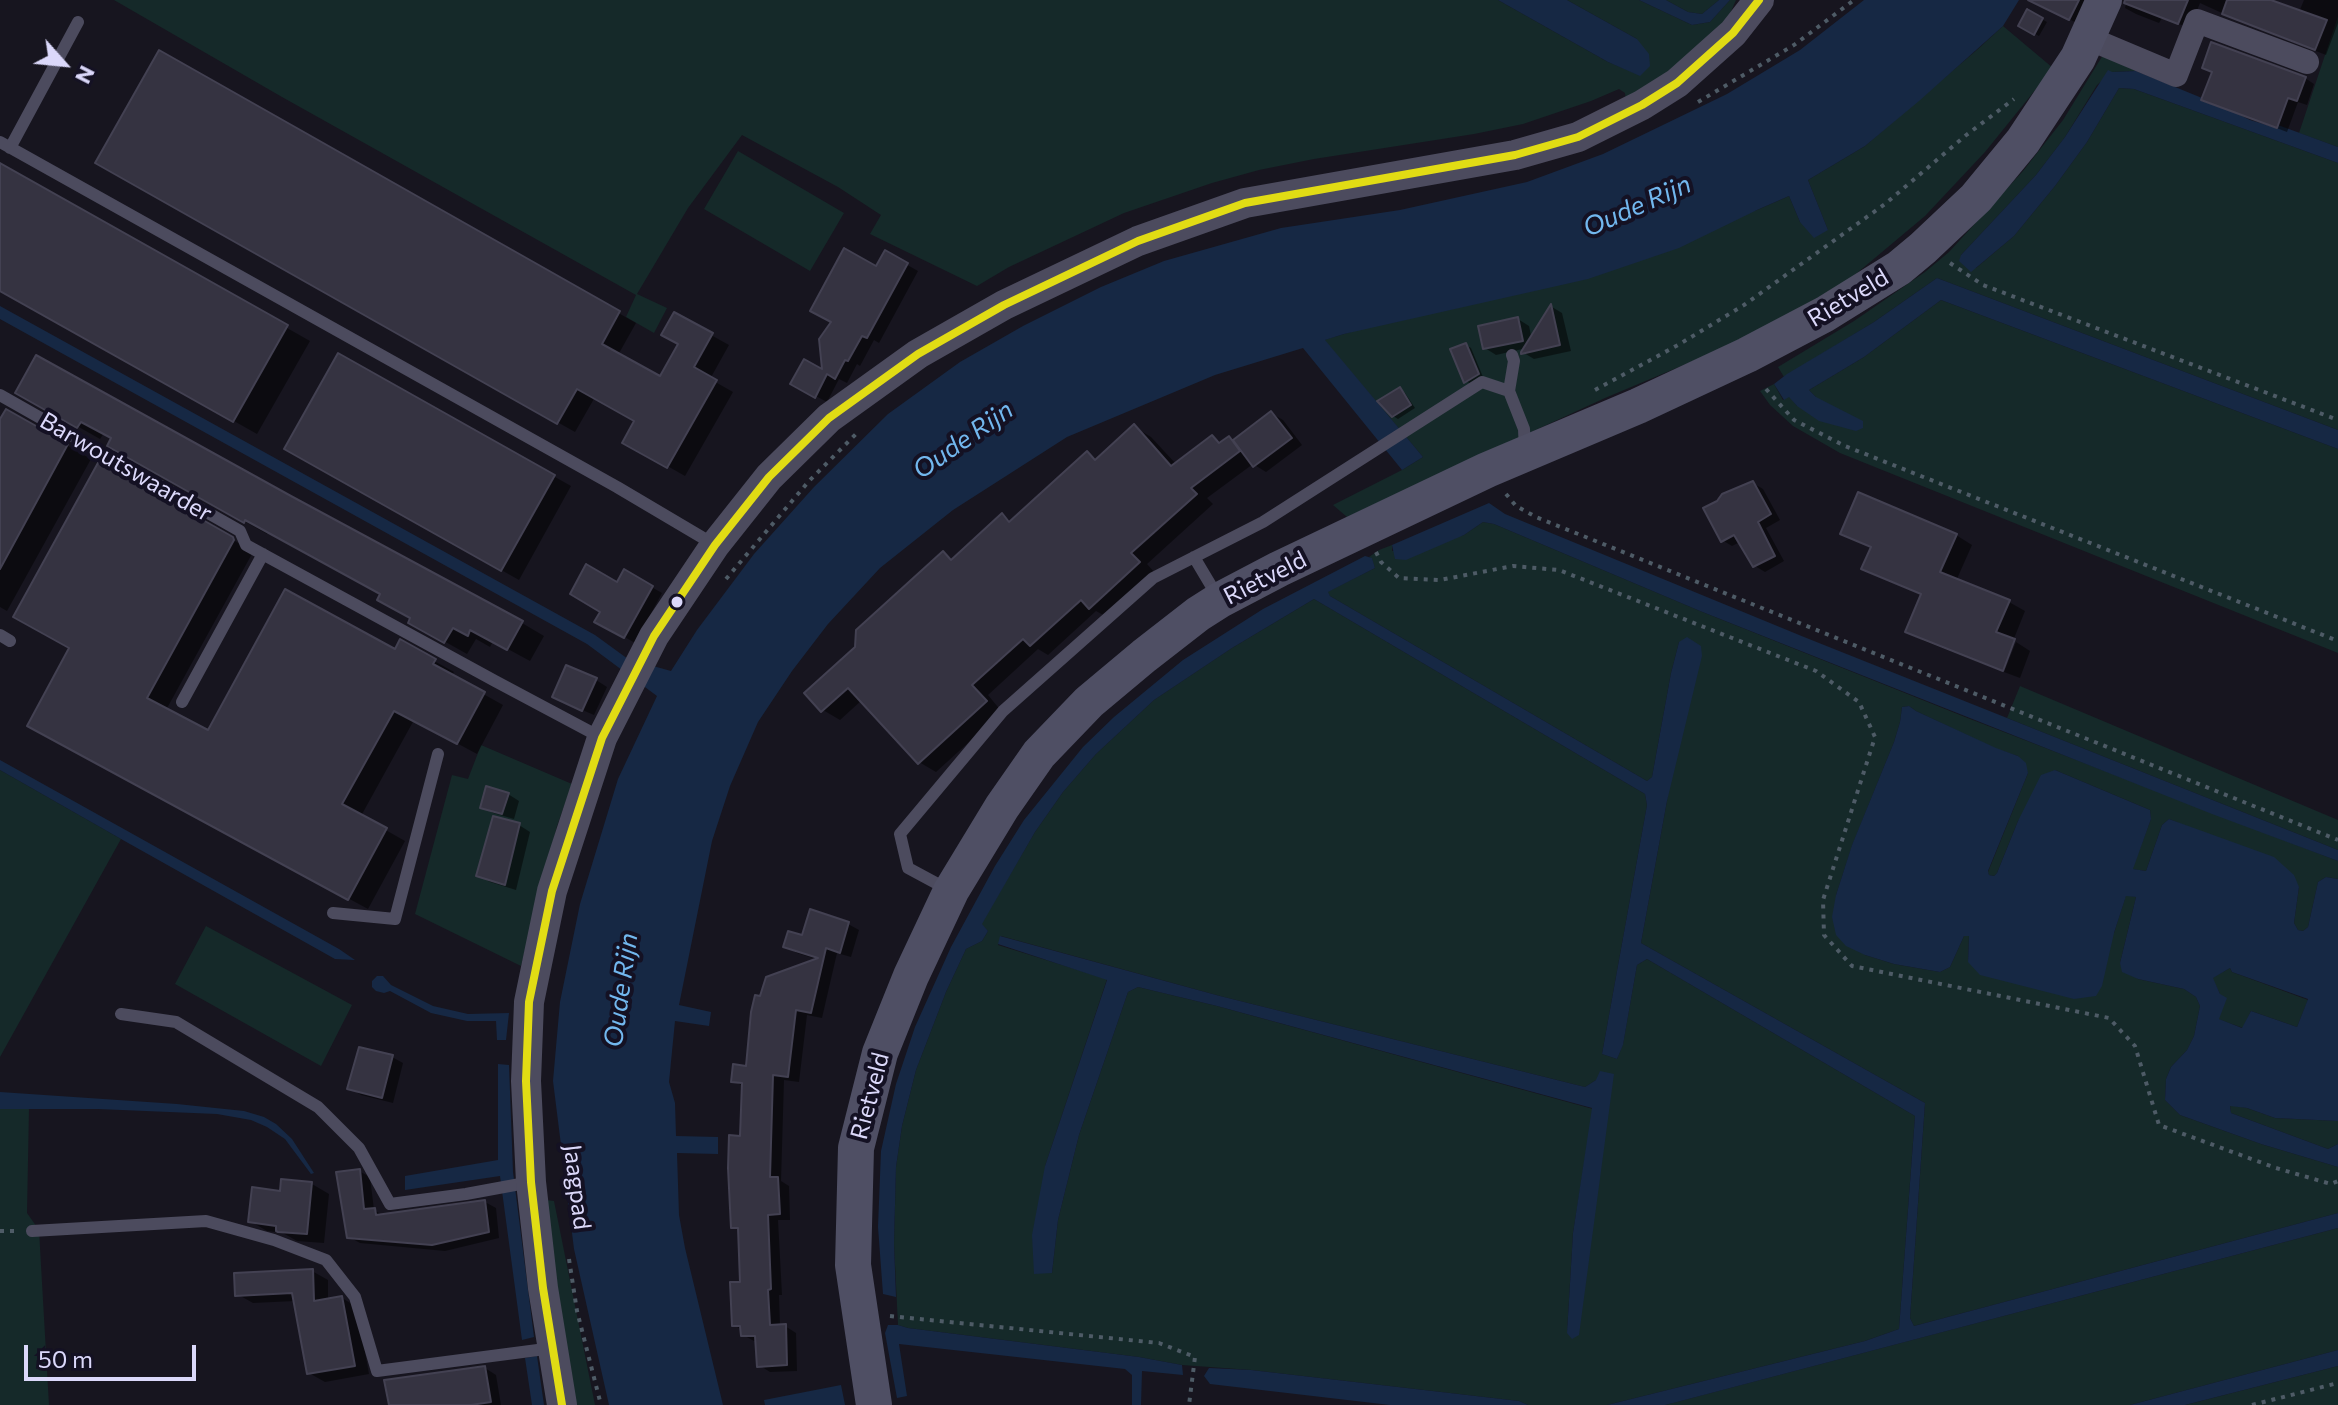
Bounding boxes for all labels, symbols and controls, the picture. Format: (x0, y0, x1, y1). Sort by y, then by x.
north arrow (24, 24, 104, 104)
text: N (70, 62, 102, 89)
water label: Oude Rijn (1578, 168, 1696, 244)
street label: Rietveld (1802, 263, 1894, 333)
water label: Oude Rijn (907, 394, 1019, 486)
street label: Barwoutswaarder (35, 406, 217, 528)
street label: Rietveld (1219, 545, 1311, 611)
unlabelled marker (669, 594, 685, 610)
water label: Oude Rijn (598, 931, 644, 1049)
street label: Rietveld (845, 1049, 895, 1143)
street label: Jaagpad (557, 1143, 597, 1231)
scale bar (28, 1329, 200, 1379)
text: 50 m (38, 1344, 93, 1373)

